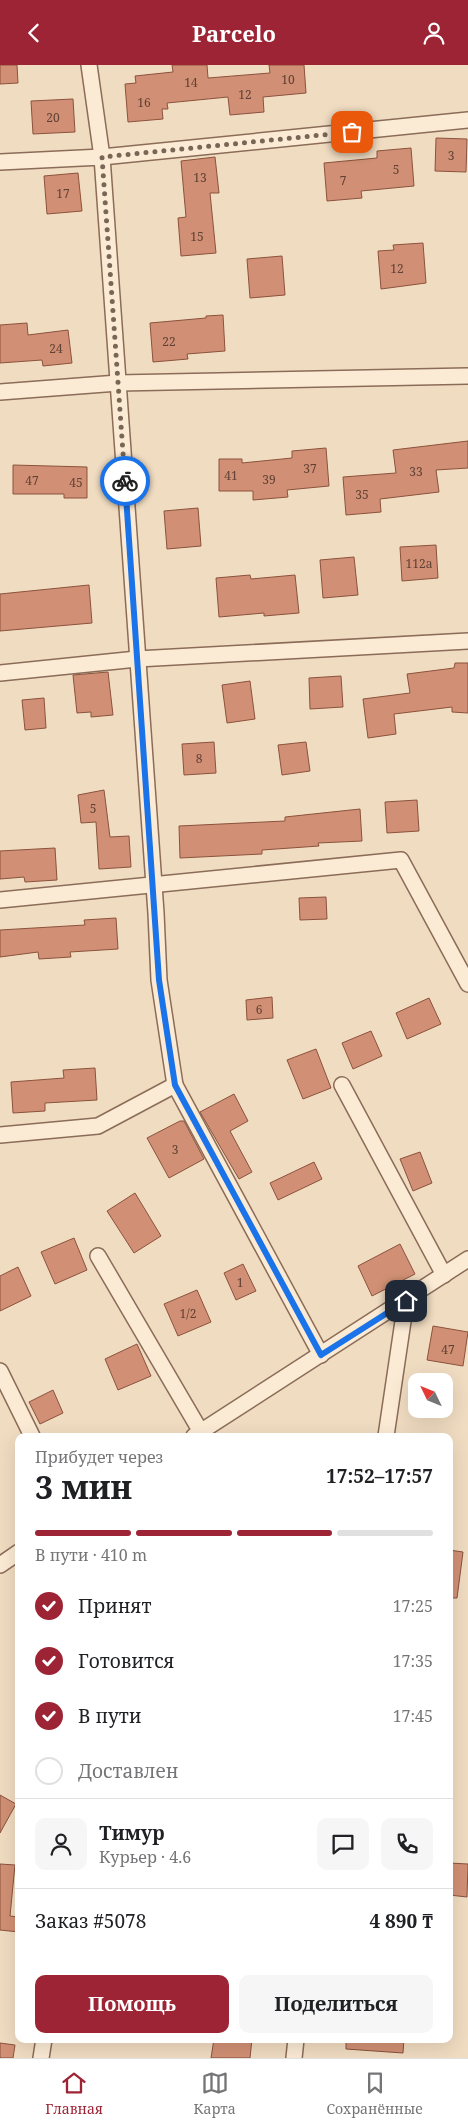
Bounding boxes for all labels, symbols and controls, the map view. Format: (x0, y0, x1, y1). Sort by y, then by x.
text: Parcelo (192, 18, 276, 48)
icon: back (20, 19, 48, 47)
icon: person (420, 19, 448, 47)
house number: 10 (281, 71, 295, 88)
house number: 14 (184, 74, 198, 91)
house number: 12 (238, 86, 252, 103)
house number: 16 (137, 94, 151, 111)
house number: 20 (46, 109, 60, 126)
pin (331, 111, 373, 153)
icon: bag (338, 118, 366, 146)
house number: 3 (448, 147, 455, 164)
house number: 5 (393, 161, 399, 178)
house number: 13 (193, 169, 207, 186)
house number: 7 (340, 172, 347, 189)
house number: 17 (56, 185, 70, 202)
house number: 15 (190, 228, 204, 245)
house number: 12 (390, 260, 404, 277)
house number: 22 (162, 333, 176, 350)
house number: 24 (49, 340, 63, 357)
courier (100, 456, 150, 506)
house number: 37 (303, 460, 317, 477)
house number: 33 (409, 463, 423, 480)
icon: bike (111, 467, 139, 495)
house number: 41 (224, 467, 238, 484)
house number: 39 (262, 471, 276, 488)
house number: 47 (25, 472, 39, 489)
house number: 45 (69, 474, 83, 491)
house number: 35 (355, 486, 369, 503)
house number: 112а (406, 555, 433, 572)
house number: 8 (196, 750, 203, 767)
house number: 5 (90, 800, 96, 817)
house number: 6 (256, 1001, 263, 1018)
house number: 3 (172, 1141, 179, 1158)
house number: 1 (237, 1274, 243, 1291)
pin (385, 1280, 427, 1322)
icon: home (392, 1287, 420, 1315)
house number: 1/2 (180, 1305, 196, 1322)
house number: 47 (441, 1341, 455, 1358)
north arrow (408, 1373, 452, 1417)
map controls (408, 1373, 453, 1418)
text: Прибудет через (35, 1446, 163, 1468)
text: 17:52–17:57 (326, 1463, 433, 1489)
text: 3 мин (35, 1465, 132, 1508)
text: В пути · 410 m (35, 1544, 147, 1566)
icon: check (35, 1592, 63, 1620)
text: Принят (78, 1593, 152, 1619)
text: 17:25 (393, 1595, 433, 1617)
icon: check (35, 1647, 63, 1675)
text: Готовится (78, 1648, 174, 1674)
text: 17:35 (393, 1650, 433, 1672)
icon: check (35, 1702, 63, 1730)
text: В пути (78, 1703, 142, 1729)
text: 17:45 (393, 1705, 433, 1727)
text: Доставлен (78, 1758, 178, 1784)
button: person (35, 1818, 87, 1870)
button: chat (317, 1818, 369, 1870)
button: phone (381, 1818, 433, 1870)
text: Тимур (99, 1820, 165, 1846)
text: Курьер · 4.6 (99, 1846, 191, 1868)
text: Заказ #5078 (35, 1908, 146, 1934)
text: 4 890 ₸ (369, 1908, 433, 1934)
button: Помощь (35, 1975, 229, 2033)
button: Поделиться (239, 1975, 433, 2033)
tab: Главная (45, 2069, 103, 2118)
tab: Карта (194, 2069, 236, 2118)
tab: Сохранённые (326, 2069, 423, 2118)

